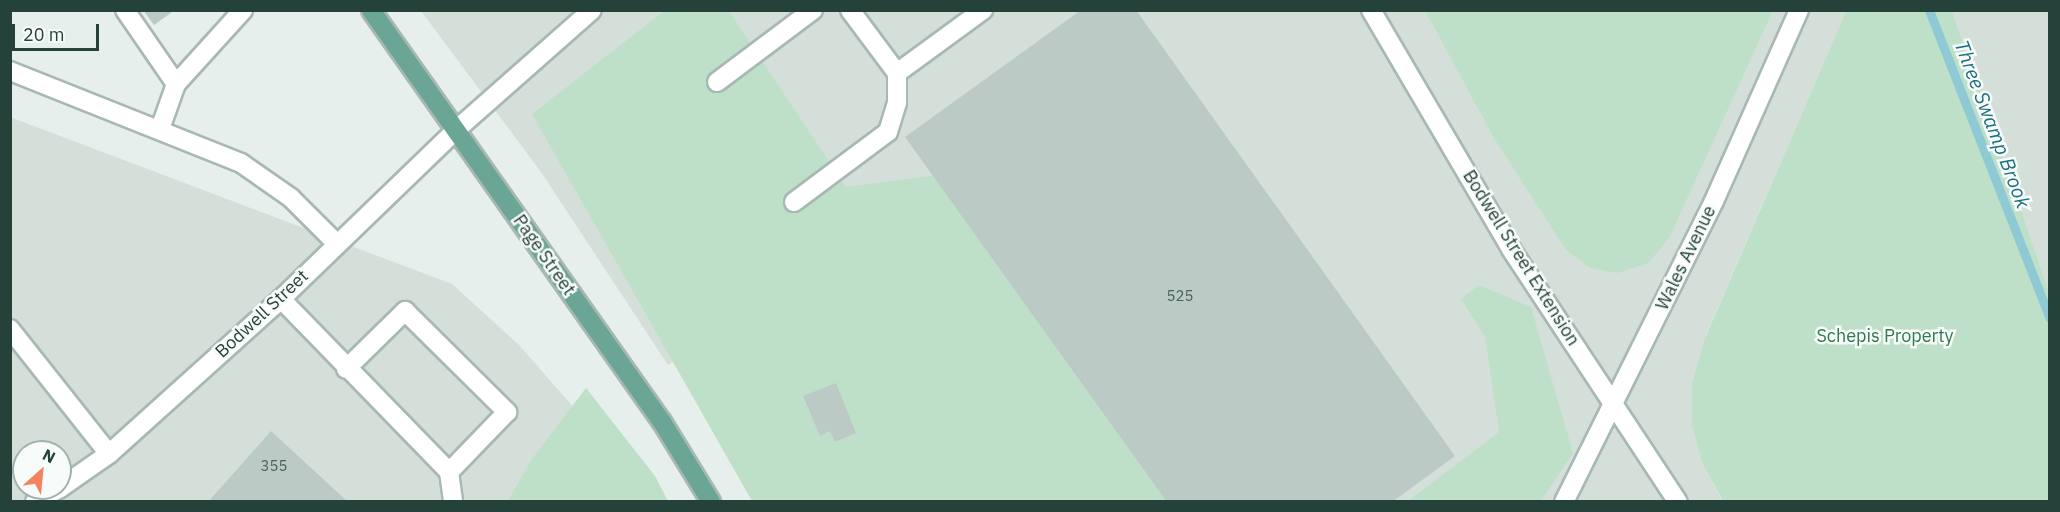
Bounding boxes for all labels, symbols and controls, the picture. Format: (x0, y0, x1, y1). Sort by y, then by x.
scale bar (15, 12, 102, 50)
text: 20 m (23, 23, 65, 46)
water label: Three Swamp Brook (1950, 37, 2036, 211)
street label: Bodwell Street Extension (1458, 166, 1584, 350)
street label: Wales Avenue (1651, 202, 1721, 314)
street label: Page Street (508, 211, 580, 299)
street label: Bodwell Street (211, 265, 313, 363)
house number: 525 (1167, 287, 1193, 305)
park label: Schepis Property (1816, 325, 1954, 347)
north arrow (12, 440, 72, 500)
text: N (40, 444, 59, 467)
house number: 355 (261, 457, 287, 475)

